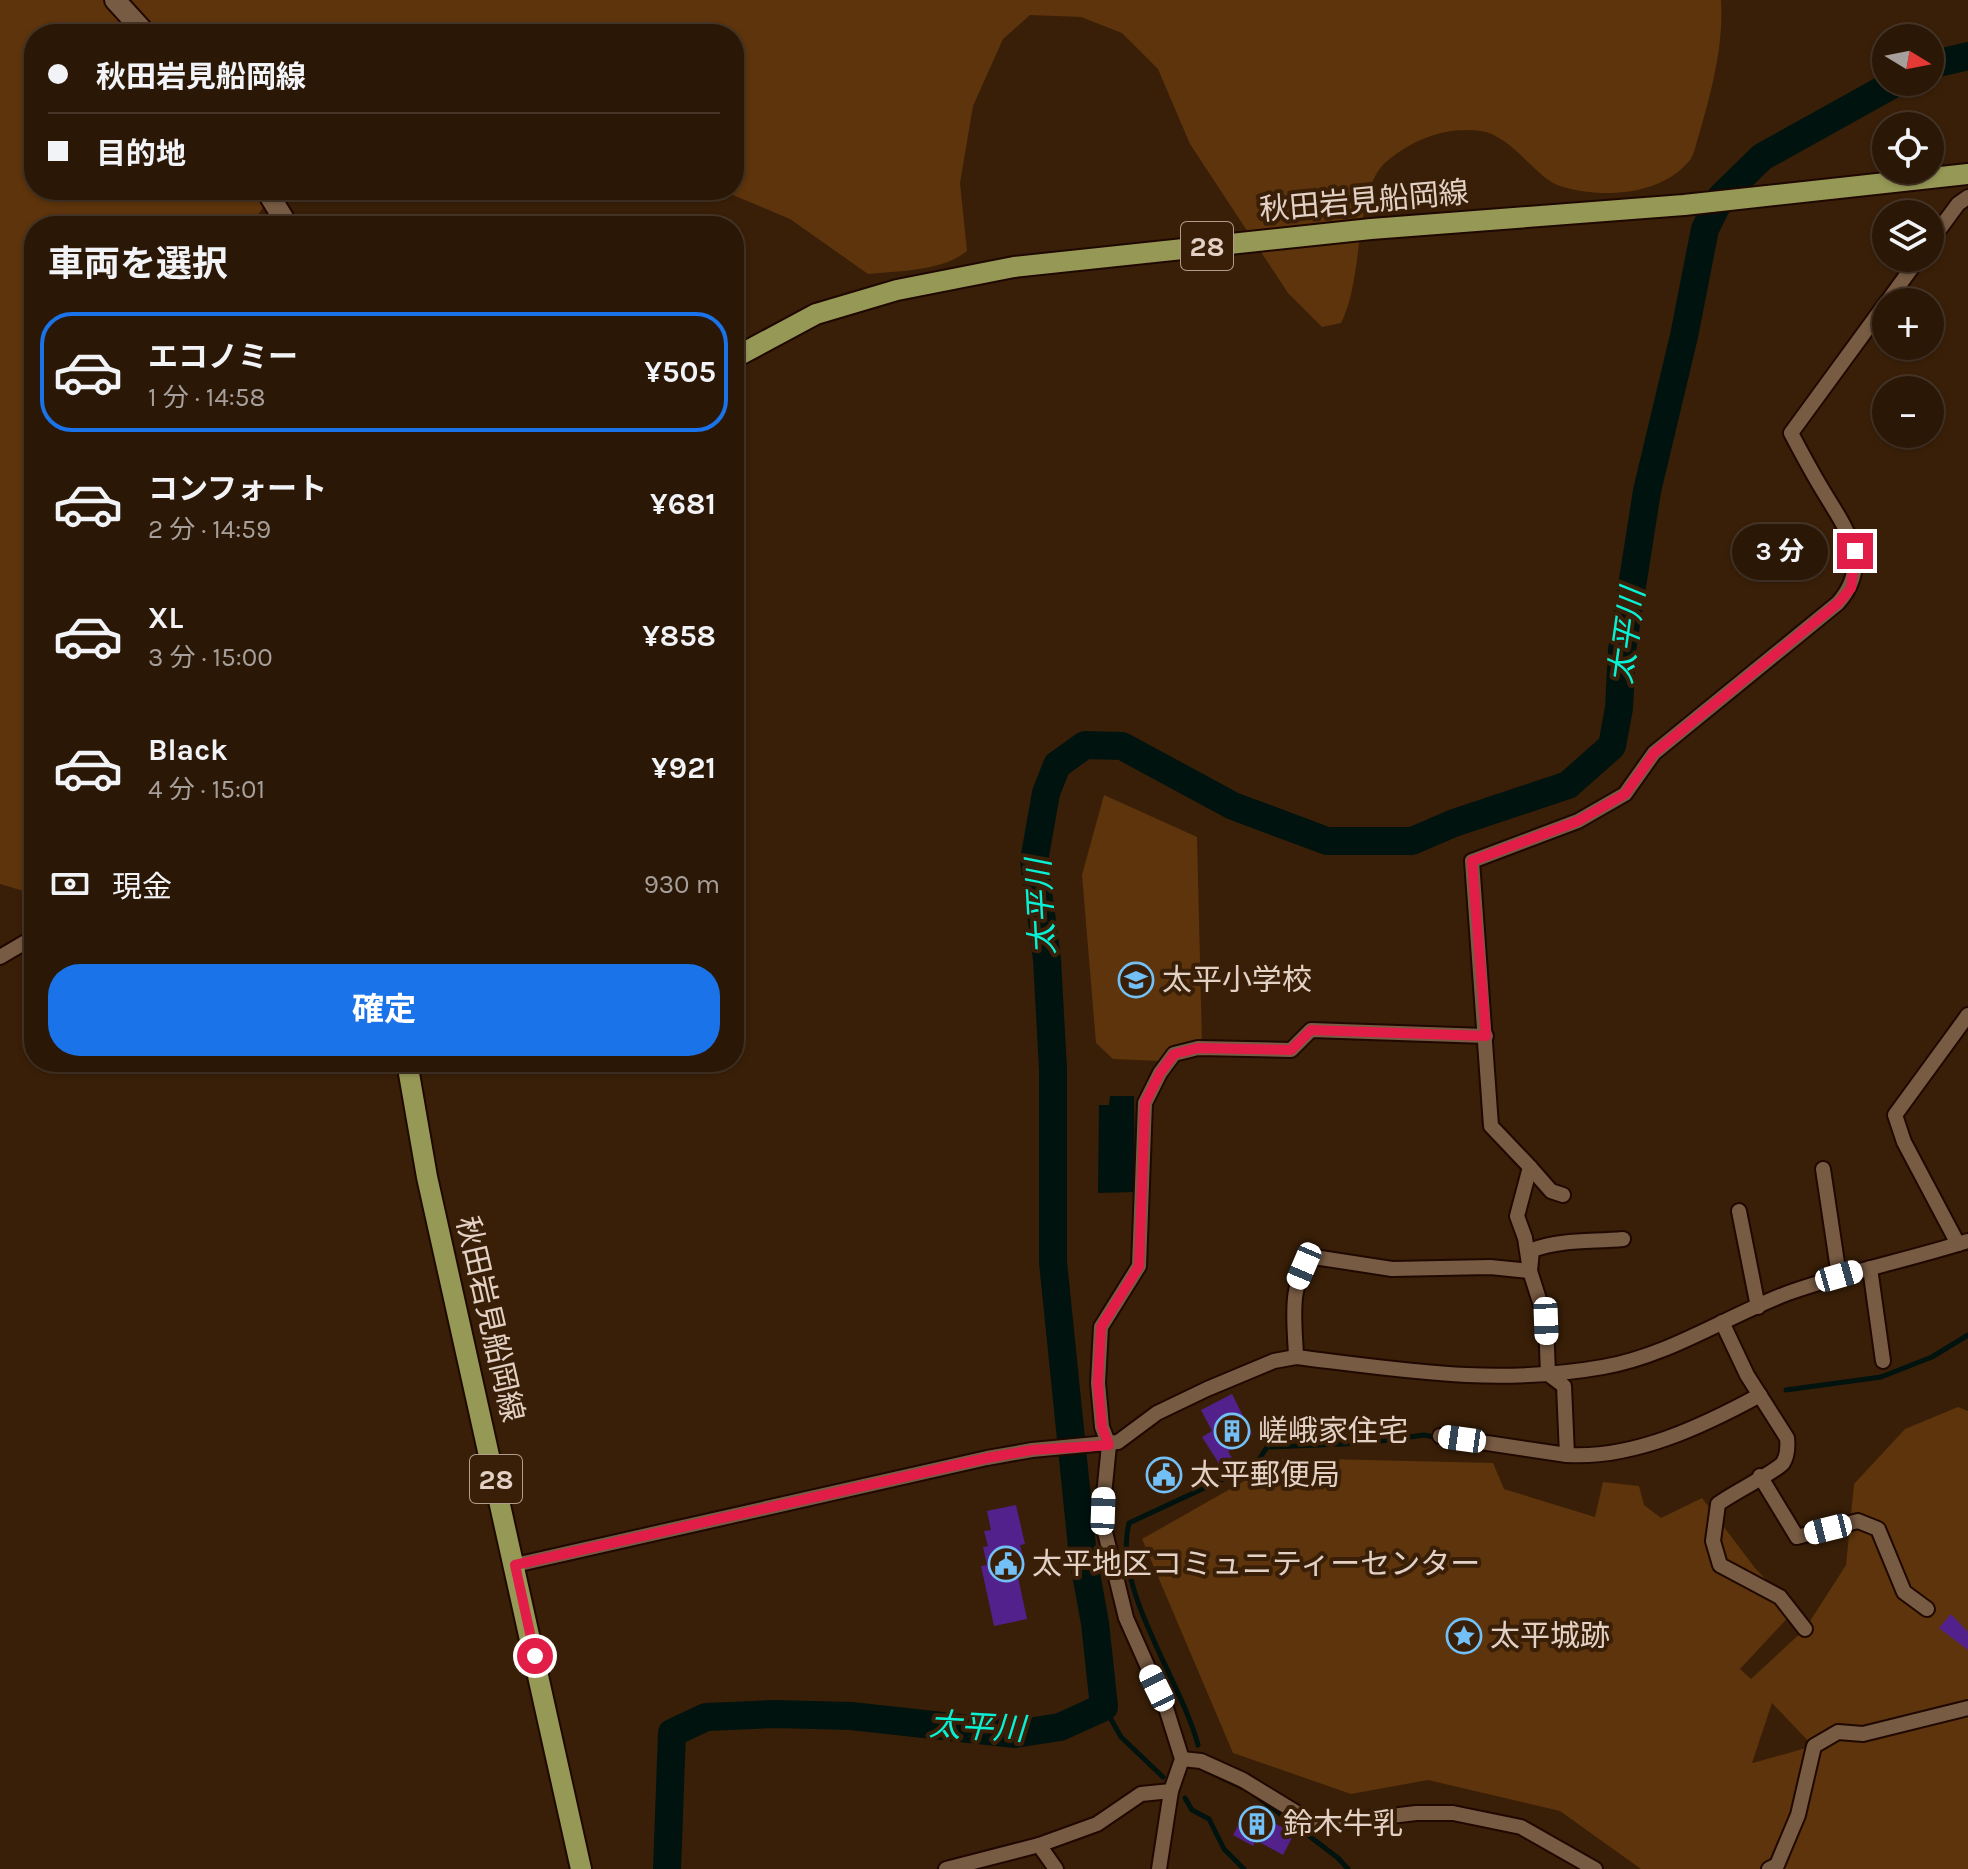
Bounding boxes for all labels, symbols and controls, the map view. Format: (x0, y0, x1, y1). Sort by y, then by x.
north arrow (1872, 24, 1944, 96)
map controls (1872, 24, 1944, 448)
text: 秋田岩見船岡線 (96, 59, 306, 95)
button: locate (1872, 112, 1944, 184)
text: 目的地 (96, 136, 186, 172)
street label: 秋田岩見船岡線 (1258, 174, 1470, 228)
button: layers (1872, 200, 1944, 272)
road number: 28 (1181, 222, 1233, 270)
text: 車両を選択 (48, 243, 228, 285)
button: + (1872, 288, 1944, 360)
icon: car (52, 336, 124, 408)
text: エコノミー (148, 339, 298, 375)
text: ¥505 (645, 354, 716, 390)
button: − (1872, 376, 1944, 448)
text: 1 分 · 14:58 (148, 382, 266, 413)
icon: car (52, 468, 124, 540)
text: コンフォート (148, 471, 327, 507)
text: ¥681 (650, 486, 716, 522)
text: 2 分 · 14:59 (148, 514, 271, 545)
callout: 3 分 (1731, 523, 1827, 579)
route end (1837, 533, 1873, 569)
text: 3 分 (1756, 536, 1804, 567)
water label: 太平川 (1602, 583, 1652, 686)
icon: car (52, 600, 124, 672)
text: XL (148, 600, 183, 636)
text: ¥858 (642, 618, 716, 654)
text: 3 分 · 15:00 (148, 642, 273, 673)
icon: car (52, 732, 124, 804)
text: Black (148, 732, 228, 768)
text: ¥921 (651, 750, 716, 786)
text: 4 分 · 15:01 (148, 774, 265, 805)
water label: 太平川 (1020, 855, 1062, 956)
icon: cash (48, 862, 92, 906)
text: 現金 (112, 869, 172, 905)
text: 930 m (644, 869, 720, 900)
school or university icon: 太平小学校 (1117, 961, 1155, 999)
place label: 太平小学校 (1162, 962, 1312, 998)
button: 確定 (48, 964, 720, 1056)
street label: 秋田岩見船岡線 (449, 1213, 531, 1425)
car (1284, 1239, 1324, 1293)
car (1813, 1258, 1865, 1294)
car (1533, 1297, 1559, 1345)
building icon: 嵯峨家住宅 (1213, 1412, 1251, 1450)
place label: 嵯峨家住宅 (1258, 1413, 1408, 1449)
car (1437, 1424, 1487, 1454)
road number: 28 (470, 1455, 522, 1503)
public building icon: 太平郵便局 (1145, 1456, 1183, 1494)
place label: 太平郵便局 (1190, 1457, 1340, 1493)
car (1090, 1487, 1116, 1535)
car (1802, 1512, 1854, 1546)
public building icon: 太平地区コミュニティーセンター (987, 1545, 1025, 1583)
place label: 太平地区コミュニティーセンター (1032, 1546, 1480, 1582)
place icon: 太平城跡 (1445, 1617, 1483, 1655)
place label: 太平城跡 (1490, 1618, 1610, 1654)
route start (517, 1638, 553, 1674)
car (1136, 1661, 1178, 1715)
water label: 太平川 (928, 1706, 1029, 1748)
building icon: 鈴木牛乳 (1238, 1805, 1276, 1843)
place label: 鈴木牛乳 (1283, 1806, 1403, 1842)

